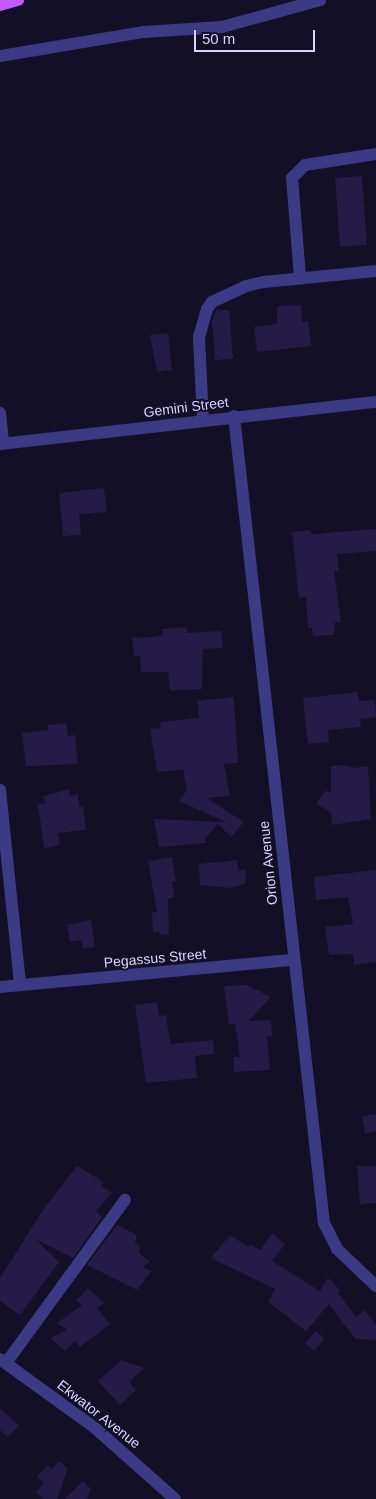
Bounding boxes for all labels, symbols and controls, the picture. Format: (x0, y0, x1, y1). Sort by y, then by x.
scale bar (196, 20, 317, 52)
text: 50 m (202, 30, 235, 47)
street label: Gemini Street (143, 393, 229, 421)
street label: Orion Avenue (255, 820, 281, 906)
street label: Pegassus Street (103, 945, 207, 971)
street label: Ekwator Avenue (54, 1376, 144, 1452)

